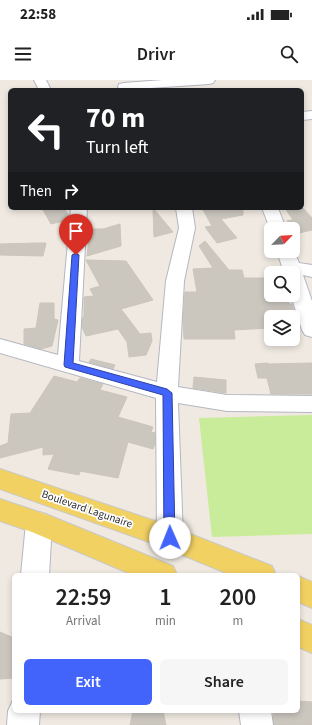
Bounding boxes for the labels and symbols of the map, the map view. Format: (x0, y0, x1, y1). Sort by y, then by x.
pin (59, 214, 93, 255)
north arrow (264, 222, 300, 258)
street label: Boulevard Lagunaire (40, 486, 135, 532)
position arrow (149, 517, 191, 559)

